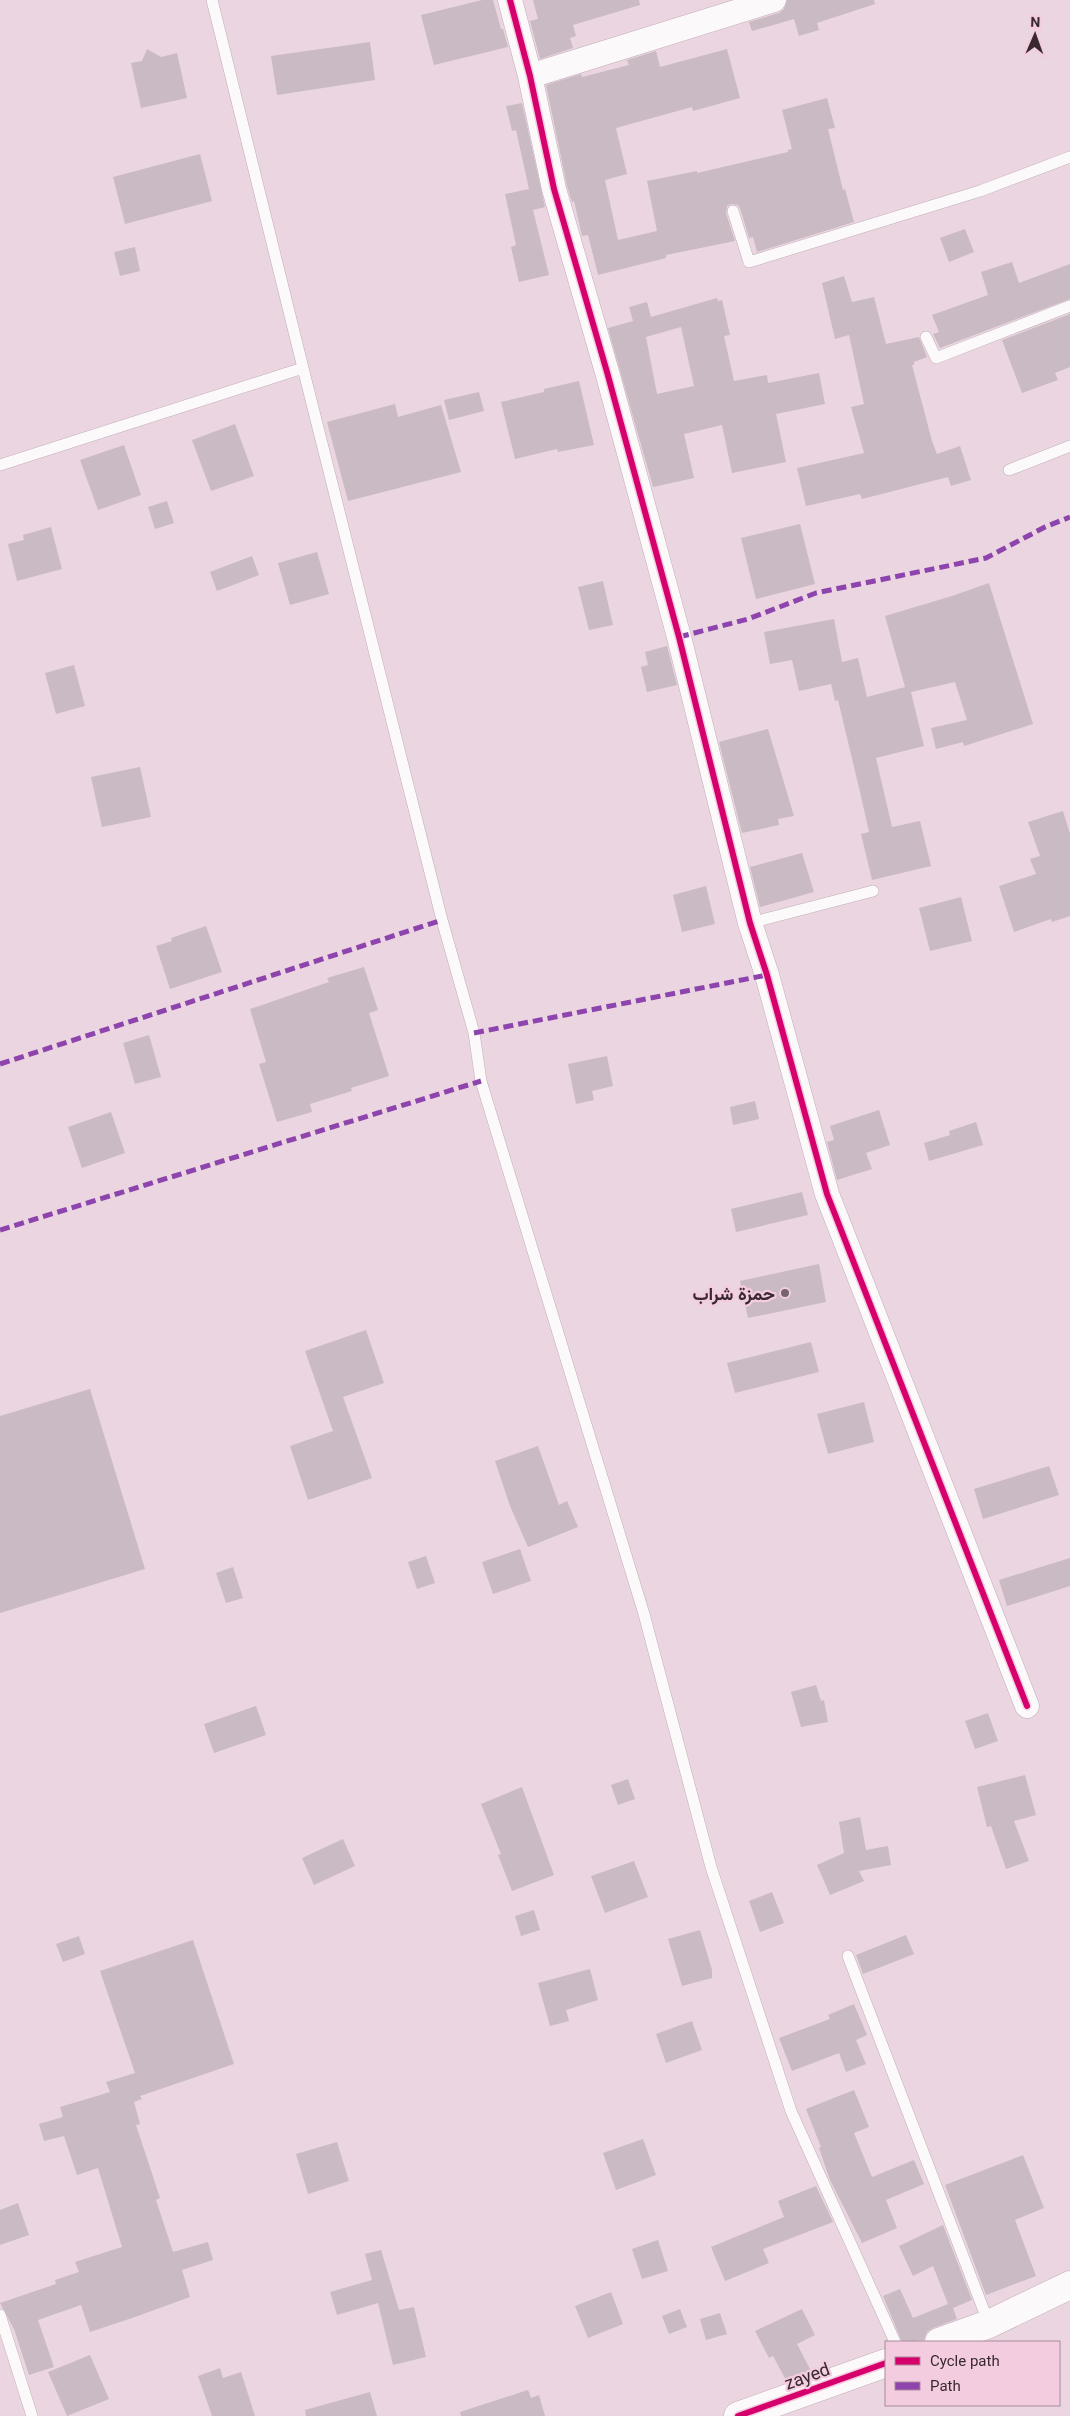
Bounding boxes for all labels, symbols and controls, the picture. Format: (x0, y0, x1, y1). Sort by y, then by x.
north arrow (1010, 10, 1060, 60)
text: N (1030, 14, 1041, 30)
place label: حمزة شراب (692, 1283, 775, 1305)
marker: حمزة شراب (779, 1287, 791, 1299)
legend (885, 2341, 1060, 2406)
text: Cycle path (930, 2352, 1000, 2370)
street label: zayed (781, 2358, 833, 2394)
text: Path (930, 2377, 961, 2395)

